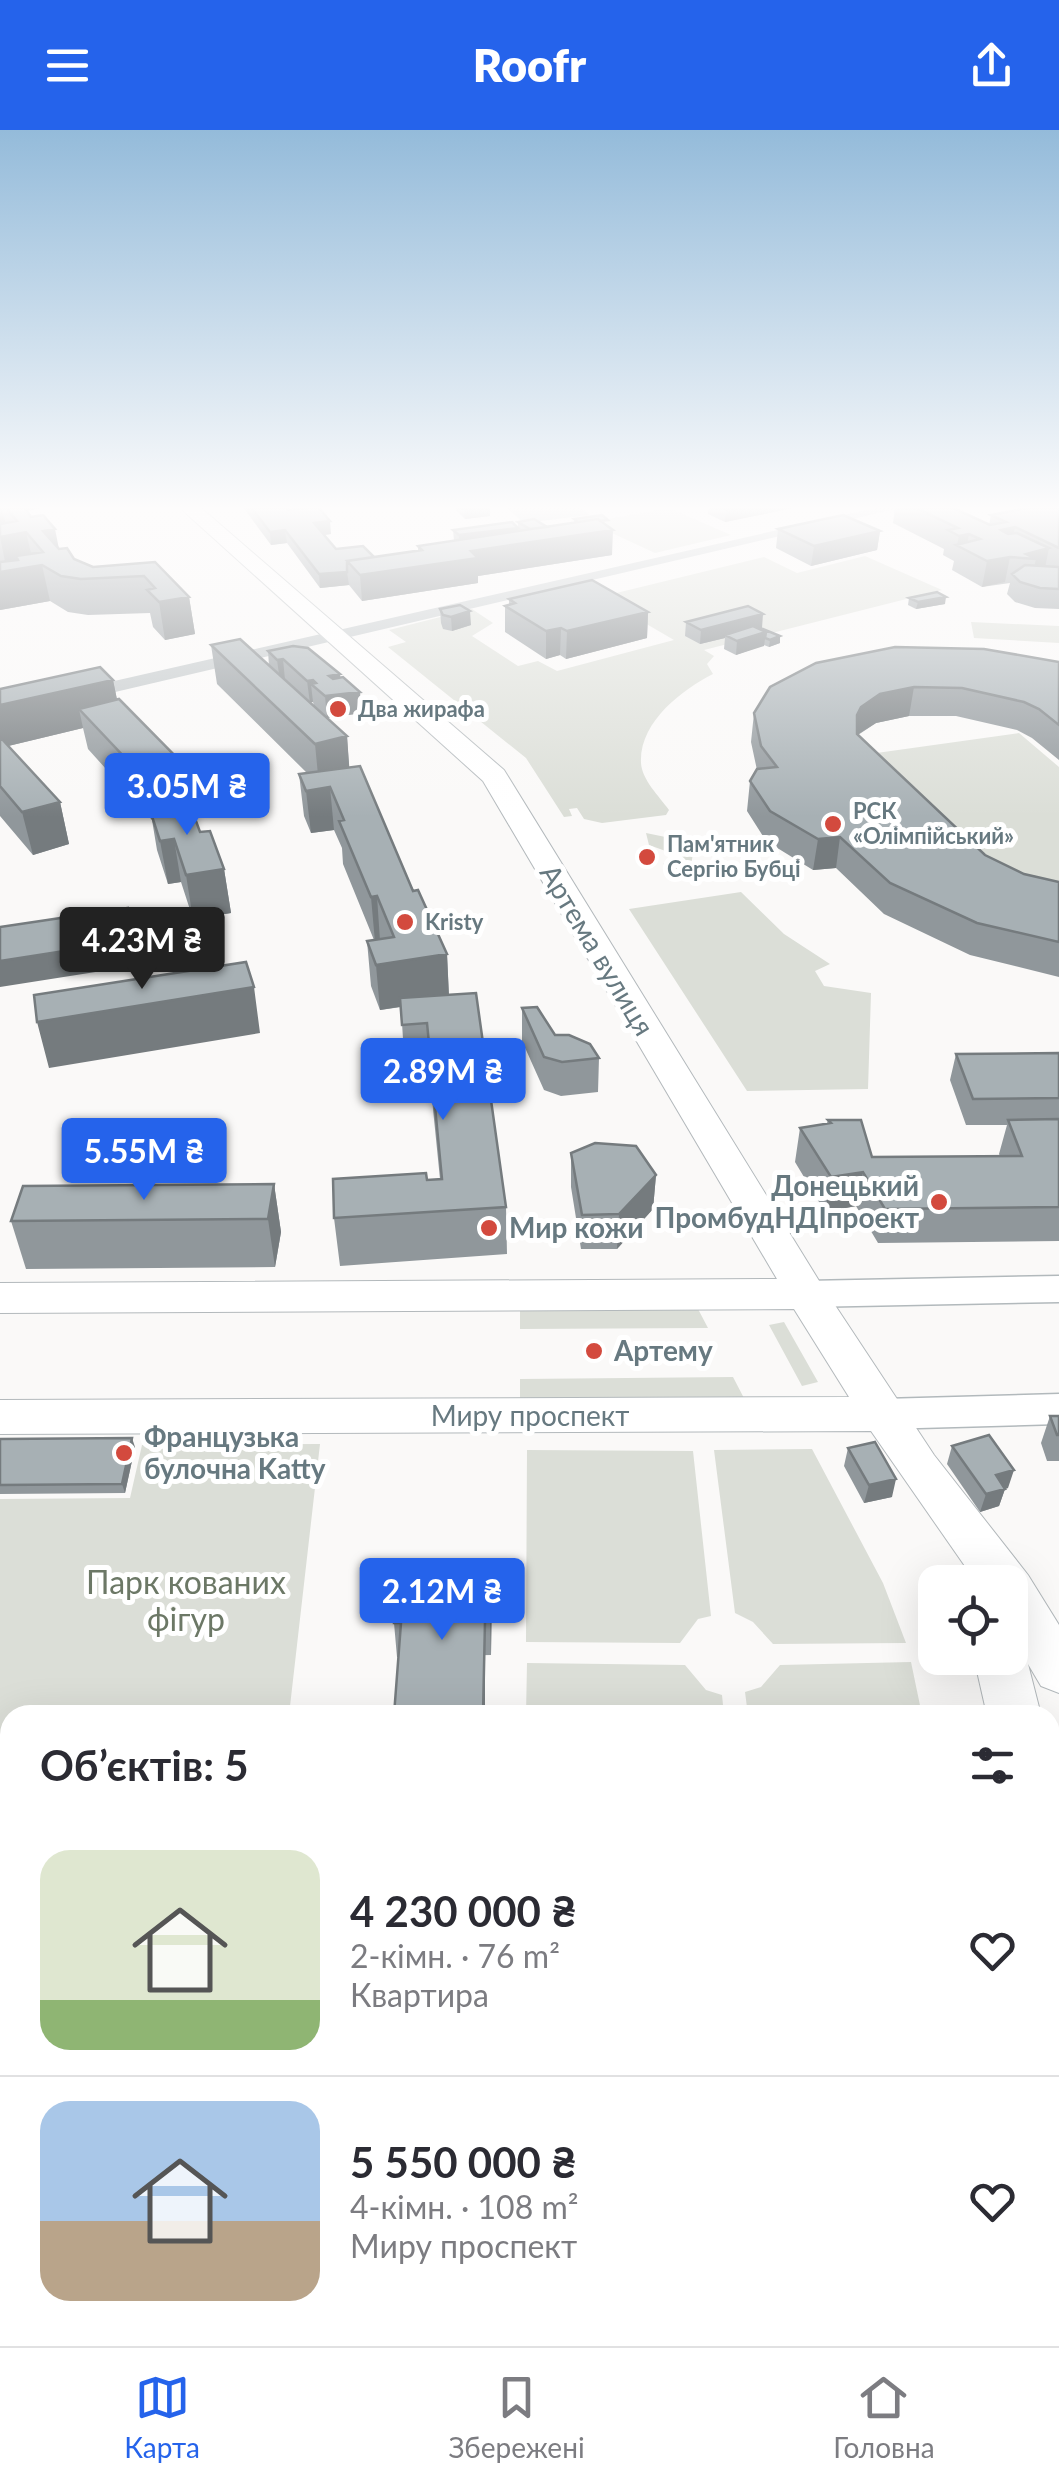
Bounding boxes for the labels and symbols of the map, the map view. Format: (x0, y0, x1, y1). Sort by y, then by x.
place label: Два жирафа (358, 695, 485, 722)
marker: Два жирафа (327, 698, 349, 720)
pin: 3.05M ₴ (95, 753, 279, 838)
place label: РСК «Олімпійський» (853, 797, 1014, 849)
marker: РСК «Олімпійський» (822, 813, 844, 835)
place label: Пам'ятник Сергію Бубці (667, 830, 801, 882)
marker: Пам'ятник Сергію Бубці (636, 846, 658, 868)
street label: Артема вулиця (534, 858, 662, 1041)
pin: 4.23M ₴ (50, 907, 234, 992)
place label: Kristy (425, 908, 484, 935)
marker: Kristy (394, 911, 416, 933)
pin: 2.89M ₴ (351, 1038, 535, 1123)
pin: 5.55M ₴ (52, 1118, 236, 1203)
place label: Донецький ПромбудНДІпроект (654, 1168, 920, 1234)
marker: Донецький ПромбудНДІпроект (928, 1191, 950, 1213)
place label: Мир кожи (509, 1210, 644, 1244)
marker: Мир кожи (478, 1217, 500, 1239)
place label: Артему (613, 1333, 713, 1367)
marker: Артему (583, 1340, 605, 1362)
street label: Миру проспект (431, 1398, 629, 1432)
place label: Французька булочна Katty (144, 1419, 326, 1485)
marker: Французька булочна Katty (113, 1442, 135, 1464)
pin: 2.12M ₴ (350, 1558, 534, 1643)
park label: Парк кованих фігур (86, 1562, 286, 1638)

